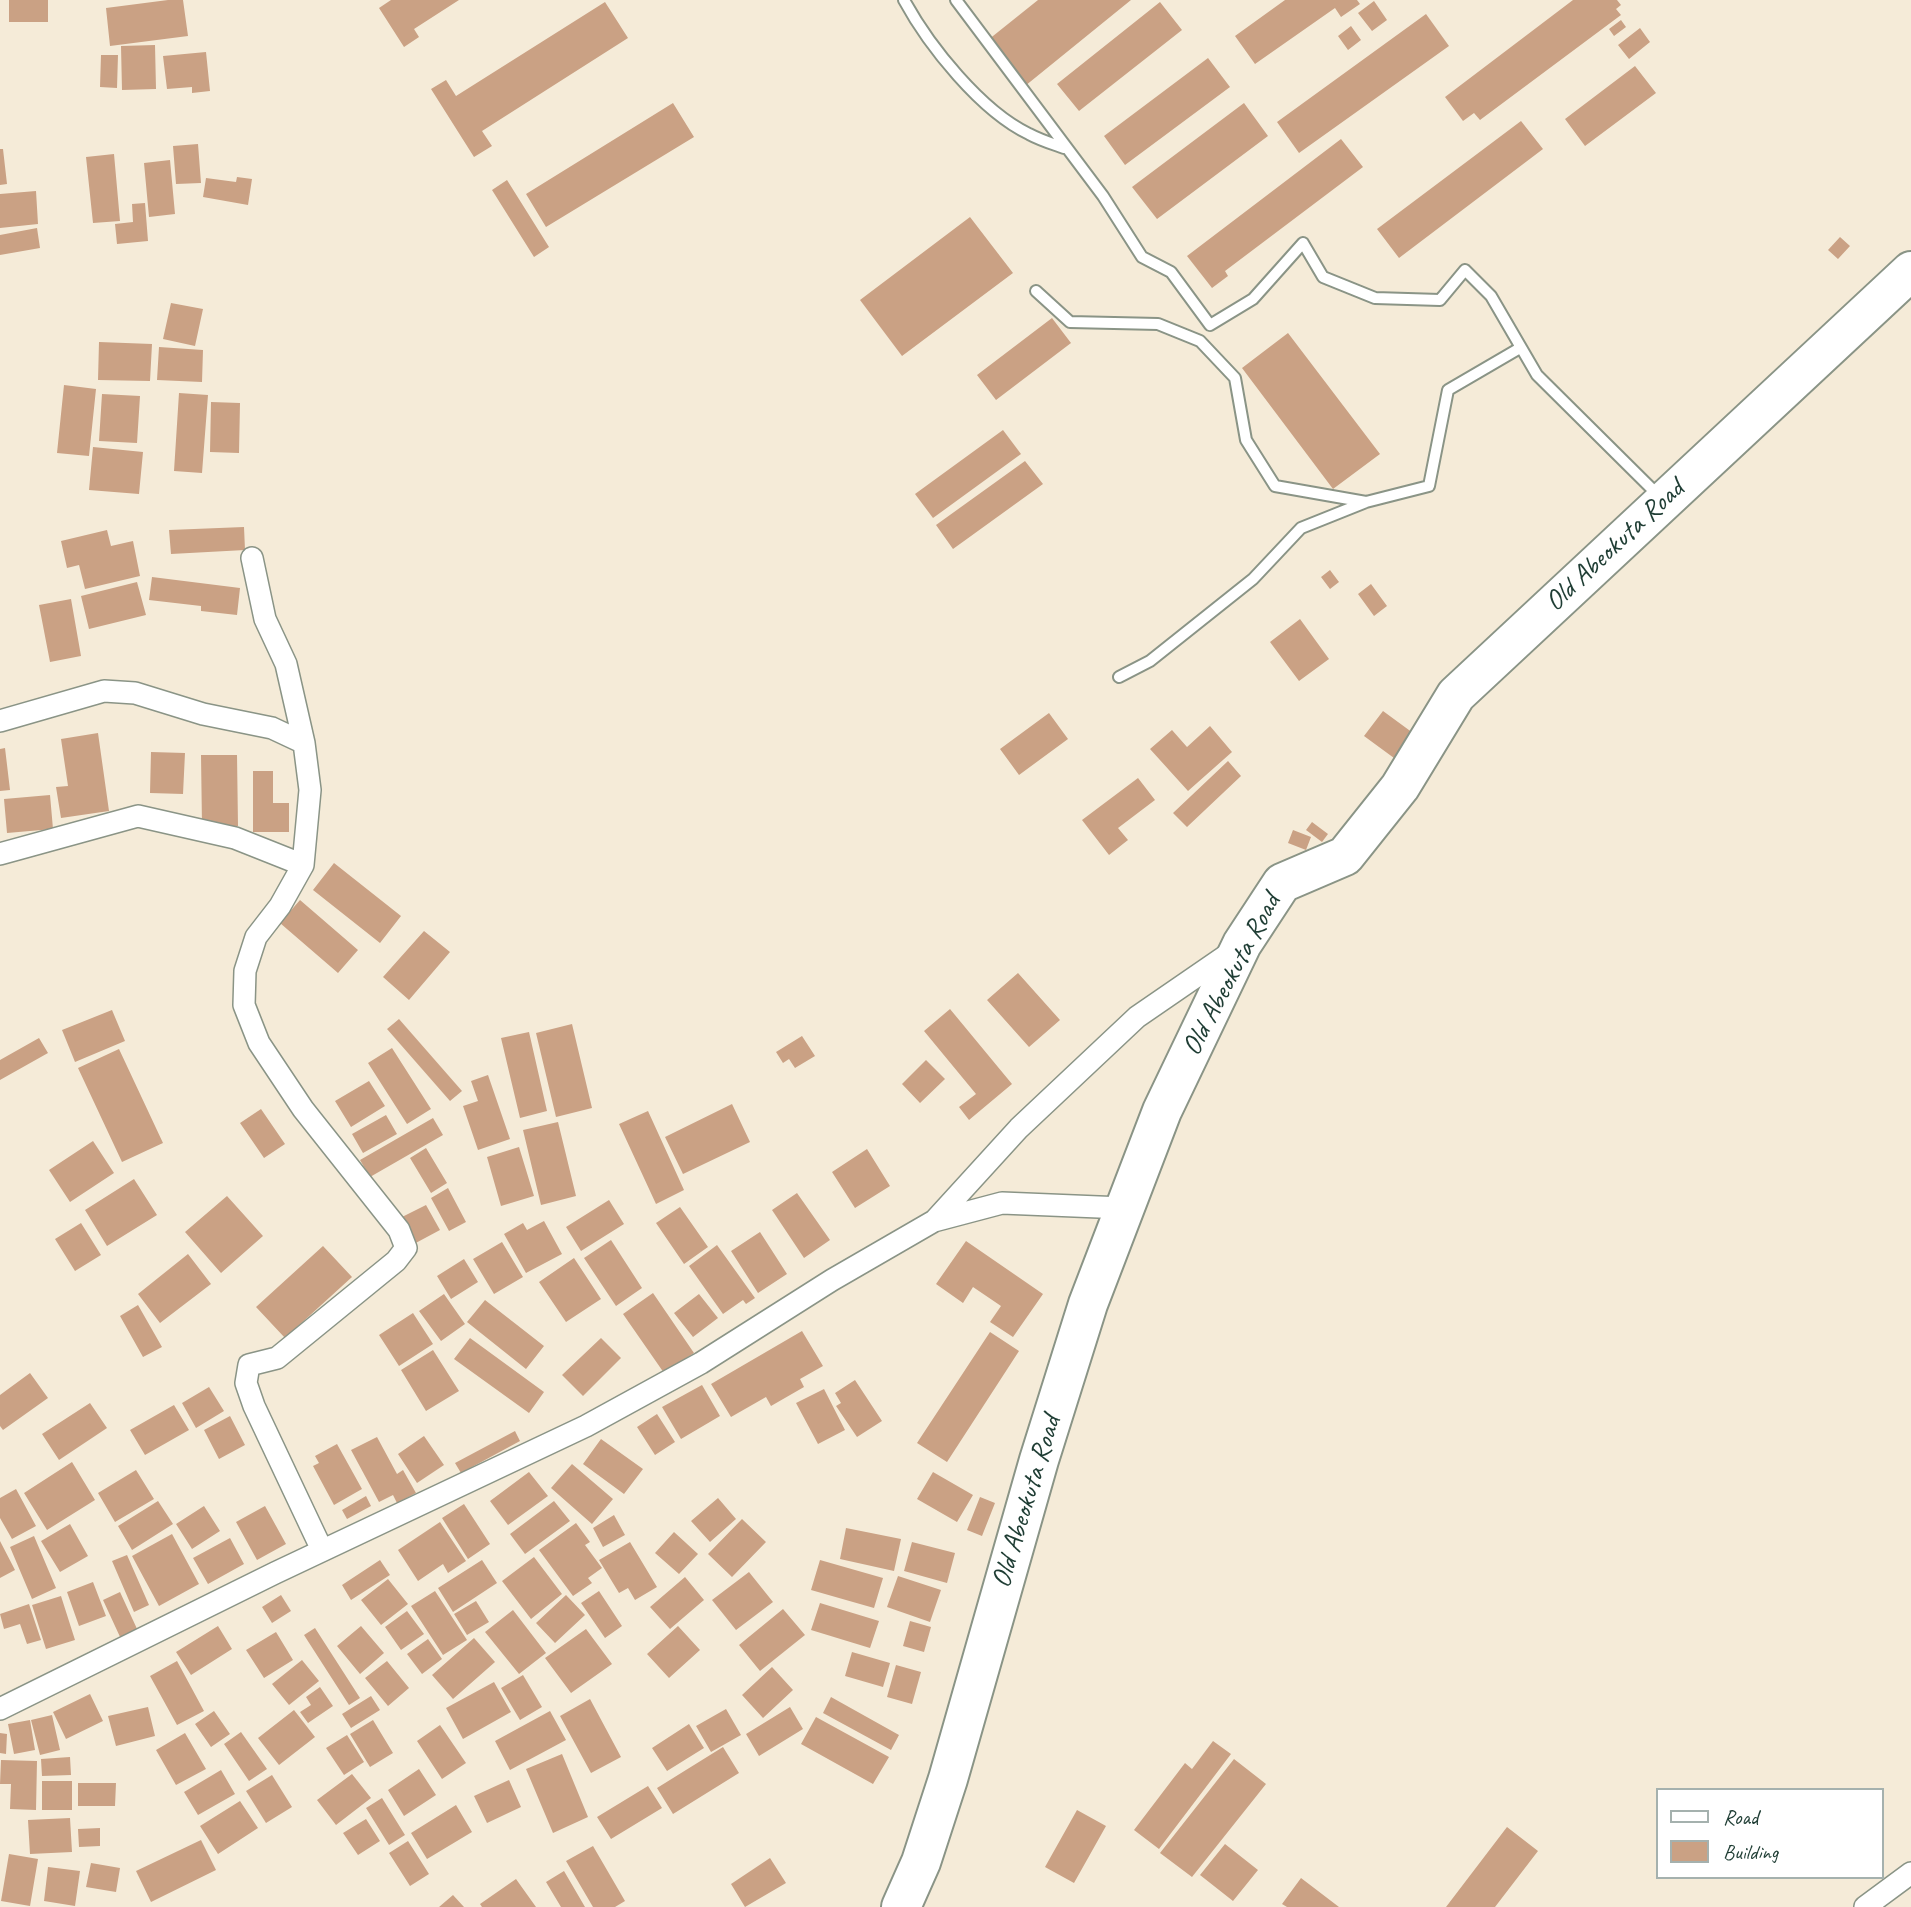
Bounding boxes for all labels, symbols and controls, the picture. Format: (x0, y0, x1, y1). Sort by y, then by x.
street label: Old Abeokuta Road (1538, 473, 1692, 619)
street label: Old Abeokuta Road (1175, 889, 1289, 1061)
street label: Old Abeokuta Road (985, 1412, 1069, 1592)
legend (1656, 1788, 1883, 1879)
text: Road (1723, 1804, 1758, 1830)
text: Building (1723, 1839, 1778, 1865)

